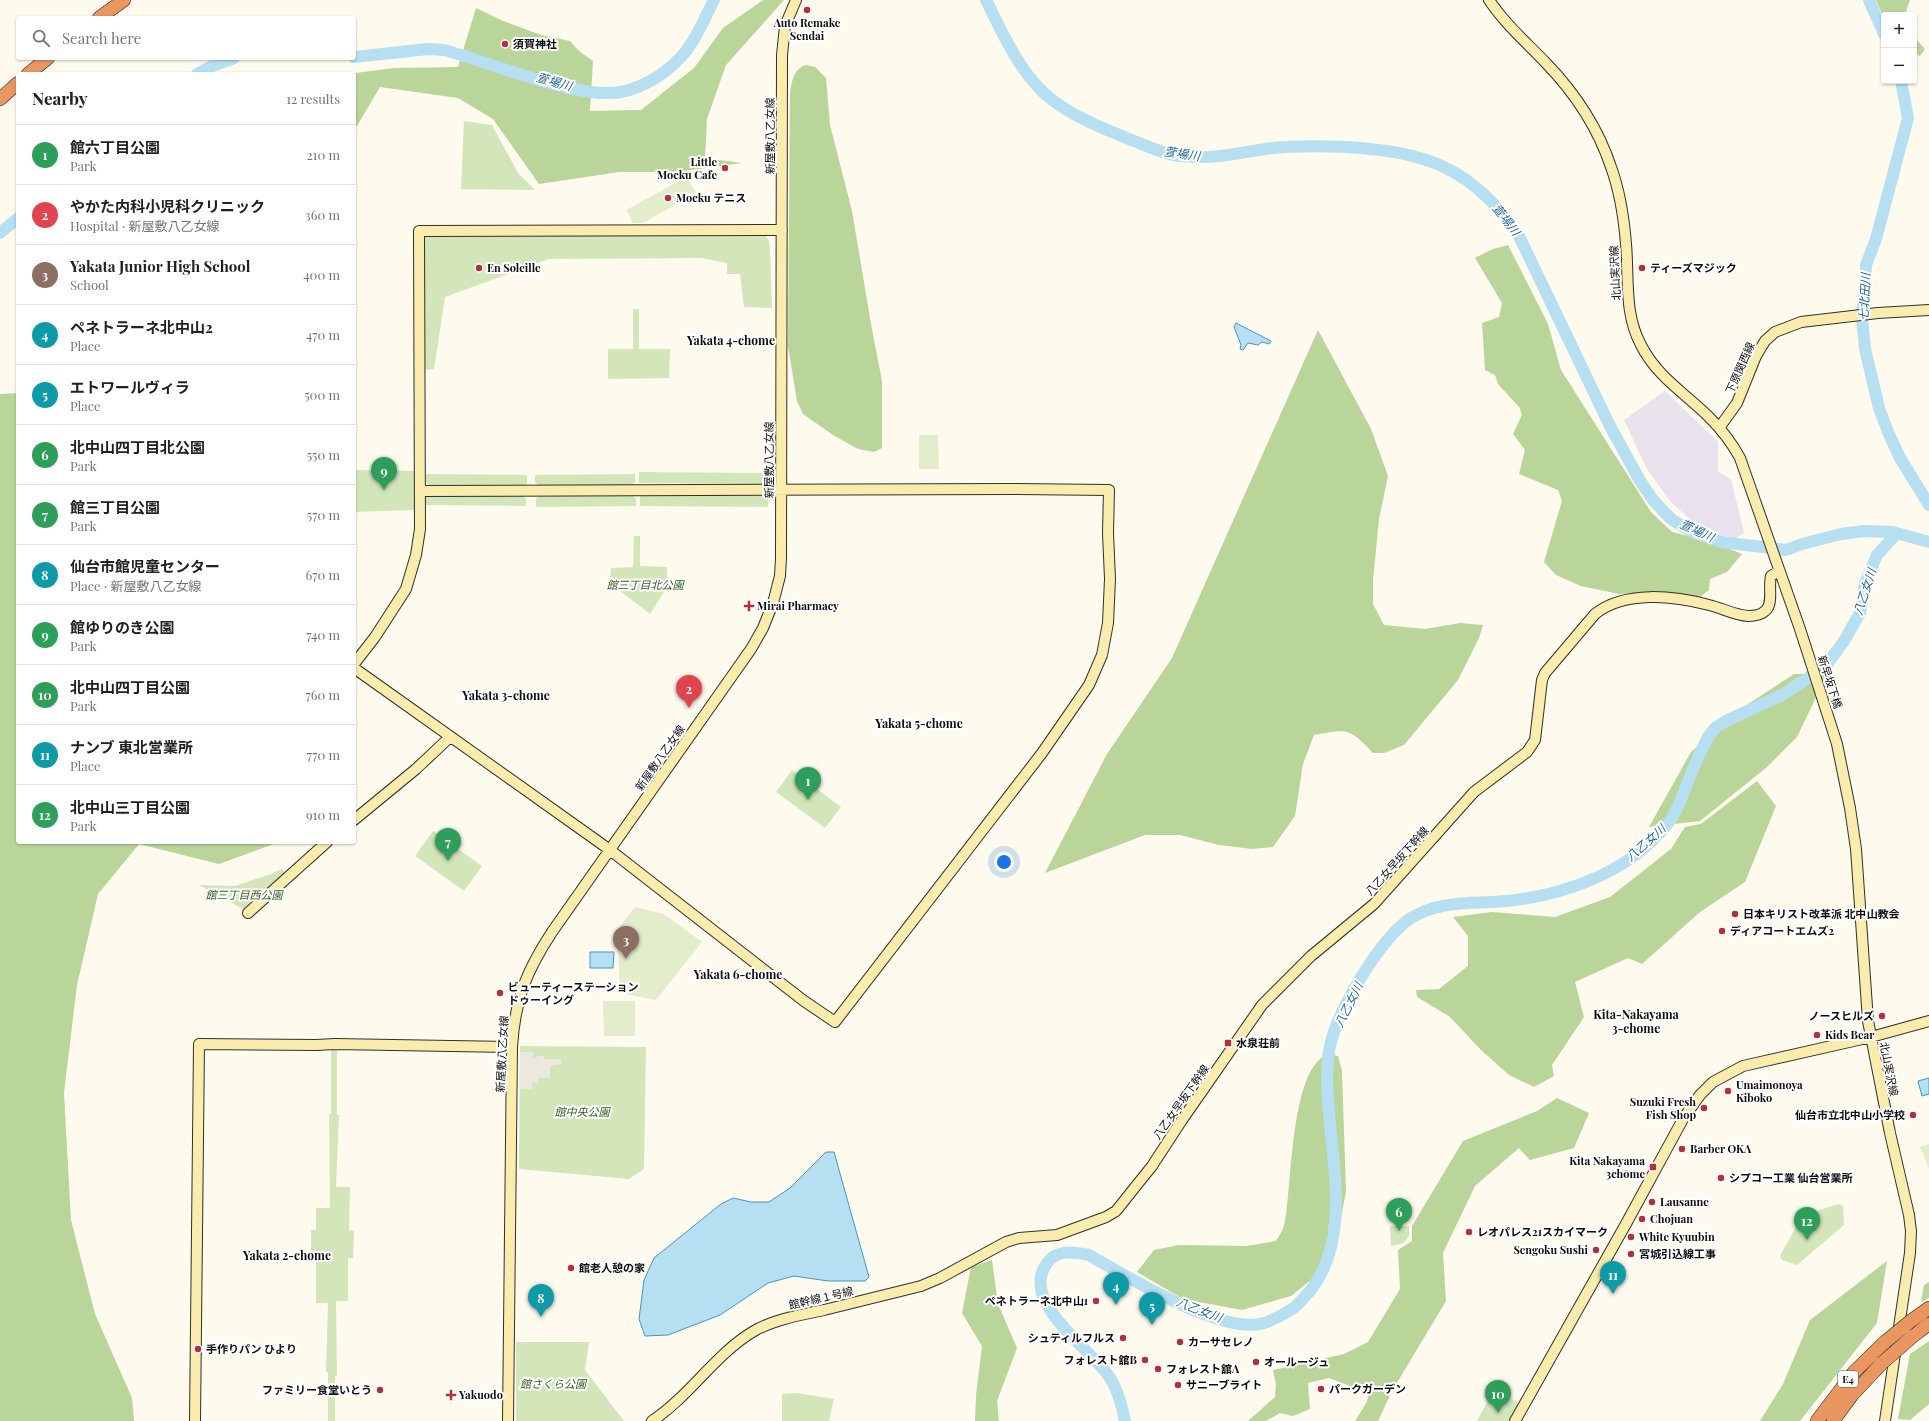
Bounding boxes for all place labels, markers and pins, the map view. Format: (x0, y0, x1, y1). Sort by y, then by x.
marker: Auto Remake Sendai (802, 5, 812, 15)
place label: Auto Remake Sendai (773, 15, 841, 43)
place label: 須賀神社 (513, 36, 557, 51)
marker: 須賀神社 (500, 39, 510, 49)
place label: Little Mocku Cafe (657, 154, 717, 182)
marker: Little Mocku Cafe (720, 163, 730, 173)
place label: Mocku テニス (676, 190, 746, 205)
marker: Mocku テニス (663, 193, 673, 203)
place label: En Soleille (487, 260, 541, 275)
place label: ティーズマジック (1650, 260, 1737, 275)
marker: En Soleille (474, 263, 484, 273)
marker: ティーズマジック (1637, 263, 1647, 273)
pin: 9 (371, 457, 397, 490)
place label: Mirai Pharmacy (757, 598, 839, 613)
marker: Mirai Pharmacy (744, 601, 754, 611)
pin: 2 (676, 675, 702, 708)
pin: 1 (795, 767, 821, 800)
pin: 7 (435, 828, 461, 861)
place label: 日本キリスト改革派 北中山教会 (1743, 906, 1900, 921)
marker: 日本キリスト改革派 北中山教会 (1730, 909, 1740, 919)
place label: ディアコートエムズ2 (1730, 923, 1834, 938)
pin: 3 (613, 926, 639, 959)
marker: ディアコートエムズ2 (1717, 926, 1727, 936)
place label: ビューティーステーション ドゥーイング (508, 979, 639, 1007)
marker: ビューティーステーション ドゥーイング (495, 988, 505, 998)
place label: ノースヒルズ (1809, 1008, 1874, 1023)
marker: ノースヒルズ (1877, 1011, 1887, 1021)
place label: Kids Bear (1825, 1027, 1875, 1042)
marker: Kids Bear (1812, 1030, 1822, 1040)
place label: 水泉荘前 (1236, 1035, 1280, 1050)
marker: 水泉荘前 (1223, 1038, 1233, 1048)
place label: Umaimonoya Kiboko (1736, 1077, 1803, 1105)
marker: Umaimonoya Kiboko (1723, 1086, 1733, 1096)
place label: Suzuki Fresh Fish Shop (1630, 1094, 1696, 1122)
marker: Suzuki Fresh Fish Shop (1699, 1103, 1709, 1113)
place label: 仙台市立北中山小学校 (1795, 1107, 1905, 1122)
marker: 仙台市立北中山小学校 (1908, 1110, 1918, 1120)
place label: Barber OKA (1690, 1141, 1752, 1156)
marker: Barber OKA (1677, 1144, 1687, 1154)
place label: Kita Nakayama 3chōme (1569, 1153, 1645, 1181)
marker: Kita Nakayama 3chōme (1648, 1162, 1658, 1172)
place label: シプコー工業 仙台営業所 (1729, 1170, 1853, 1185)
marker: シプコー工業 仙台営業所 (1716, 1173, 1726, 1183)
place label: Lausanne (1660, 1194, 1709, 1209)
marker: Lausanne (1647, 1197, 1657, 1207)
pin: 6 (1386, 1198, 1412, 1231)
pin: 12 (1794, 1207, 1820, 1240)
place label: Chojuan (1650, 1211, 1693, 1226)
marker: Chojuan (1637, 1214, 1647, 1224)
place label: レオパレス21スカイマーク (1477, 1224, 1608, 1239)
marker: レオパレス21スカイマーク (1464, 1227, 1474, 1237)
place label: White Kyuubin (1638, 1229, 1715, 1244)
marker: White Kyuubin (1626, 1232, 1636, 1242)
place label: Sengoku Sushi (1513, 1242, 1589, 1257)
marker: Sengoku Sushi (1591, 1245, 1601, 1255)
place label: 宮城引込線工事 (1639, 1246, 1716, 1261)
marker: 宮城引込線工事 (1626, 1249, 1636, 1259)
place label: 館老人憩の家 (578, 1260, 645, 1275)
pin: 11 (1600, 1261, 1626, 1294)
marker: 館老人憩の家 (566, 1263, 576, 1273)
pin: 4 (1103, 1272, 1129, 1305)
pin: 8 (528, 1284, 554, 1317)
pin: 5 (1139, 1292, 1165, 1325)
place label: ペネトラーネ北中山1 (985, 1293, 1088, 1308)
marker: ペネトラーネ北中山1 (1091, 1296, 1101, 1306)
place label: シュティルフルス (1028, 1330, 1115, 1345)
marker: シュティルフルス (1118, 1333, 1128, 1343)
place label: カーサセレノ (1188, 1334, 1254, 1349)
marker: カーサセレノ (1175, 1337, 1185, 1347)
place label: 手作りパン ひより (206, 1341, 297, 1356)
marker: 手作りパン ひより (193, 1344, 203, 1354)
place label: フォレスト舘B (1064, 1352, 1138, 1367)
place label: オールージュ (1264, 1354, 1329, 1369)
marker: フォレスト舘B (1140, 1355, 1150, 1365)
marker: オールージュ (1251, 1357, 1261, 1367)
place label: フォレスト舘A (1166, 1361, 1240, 1376)
marker: フォレスト舘A (1153, 1364, 1163, 1374)
place label: サニーブライト (1186, 1377, 1262, 1392)
marker: サニーブライト (1173, 1380, 1183, 1390)
pin: 10 (1485, 1380, 1511, 1413)
place label: パークガーデン (1329, 1381, 1406, 1396)
place label: ファミリー食堂いとう (262, 1382, 372, 1397)
marker: パークガーデン (1316, 1384, 1326, 1394)
marker: ファミリー食堂いとう (375, 1385, 385, 1395)
place label: Yakuodo (458, 1387, 503, 1402)
marker: Yakuodo (446, 1390, 456, 1400)

